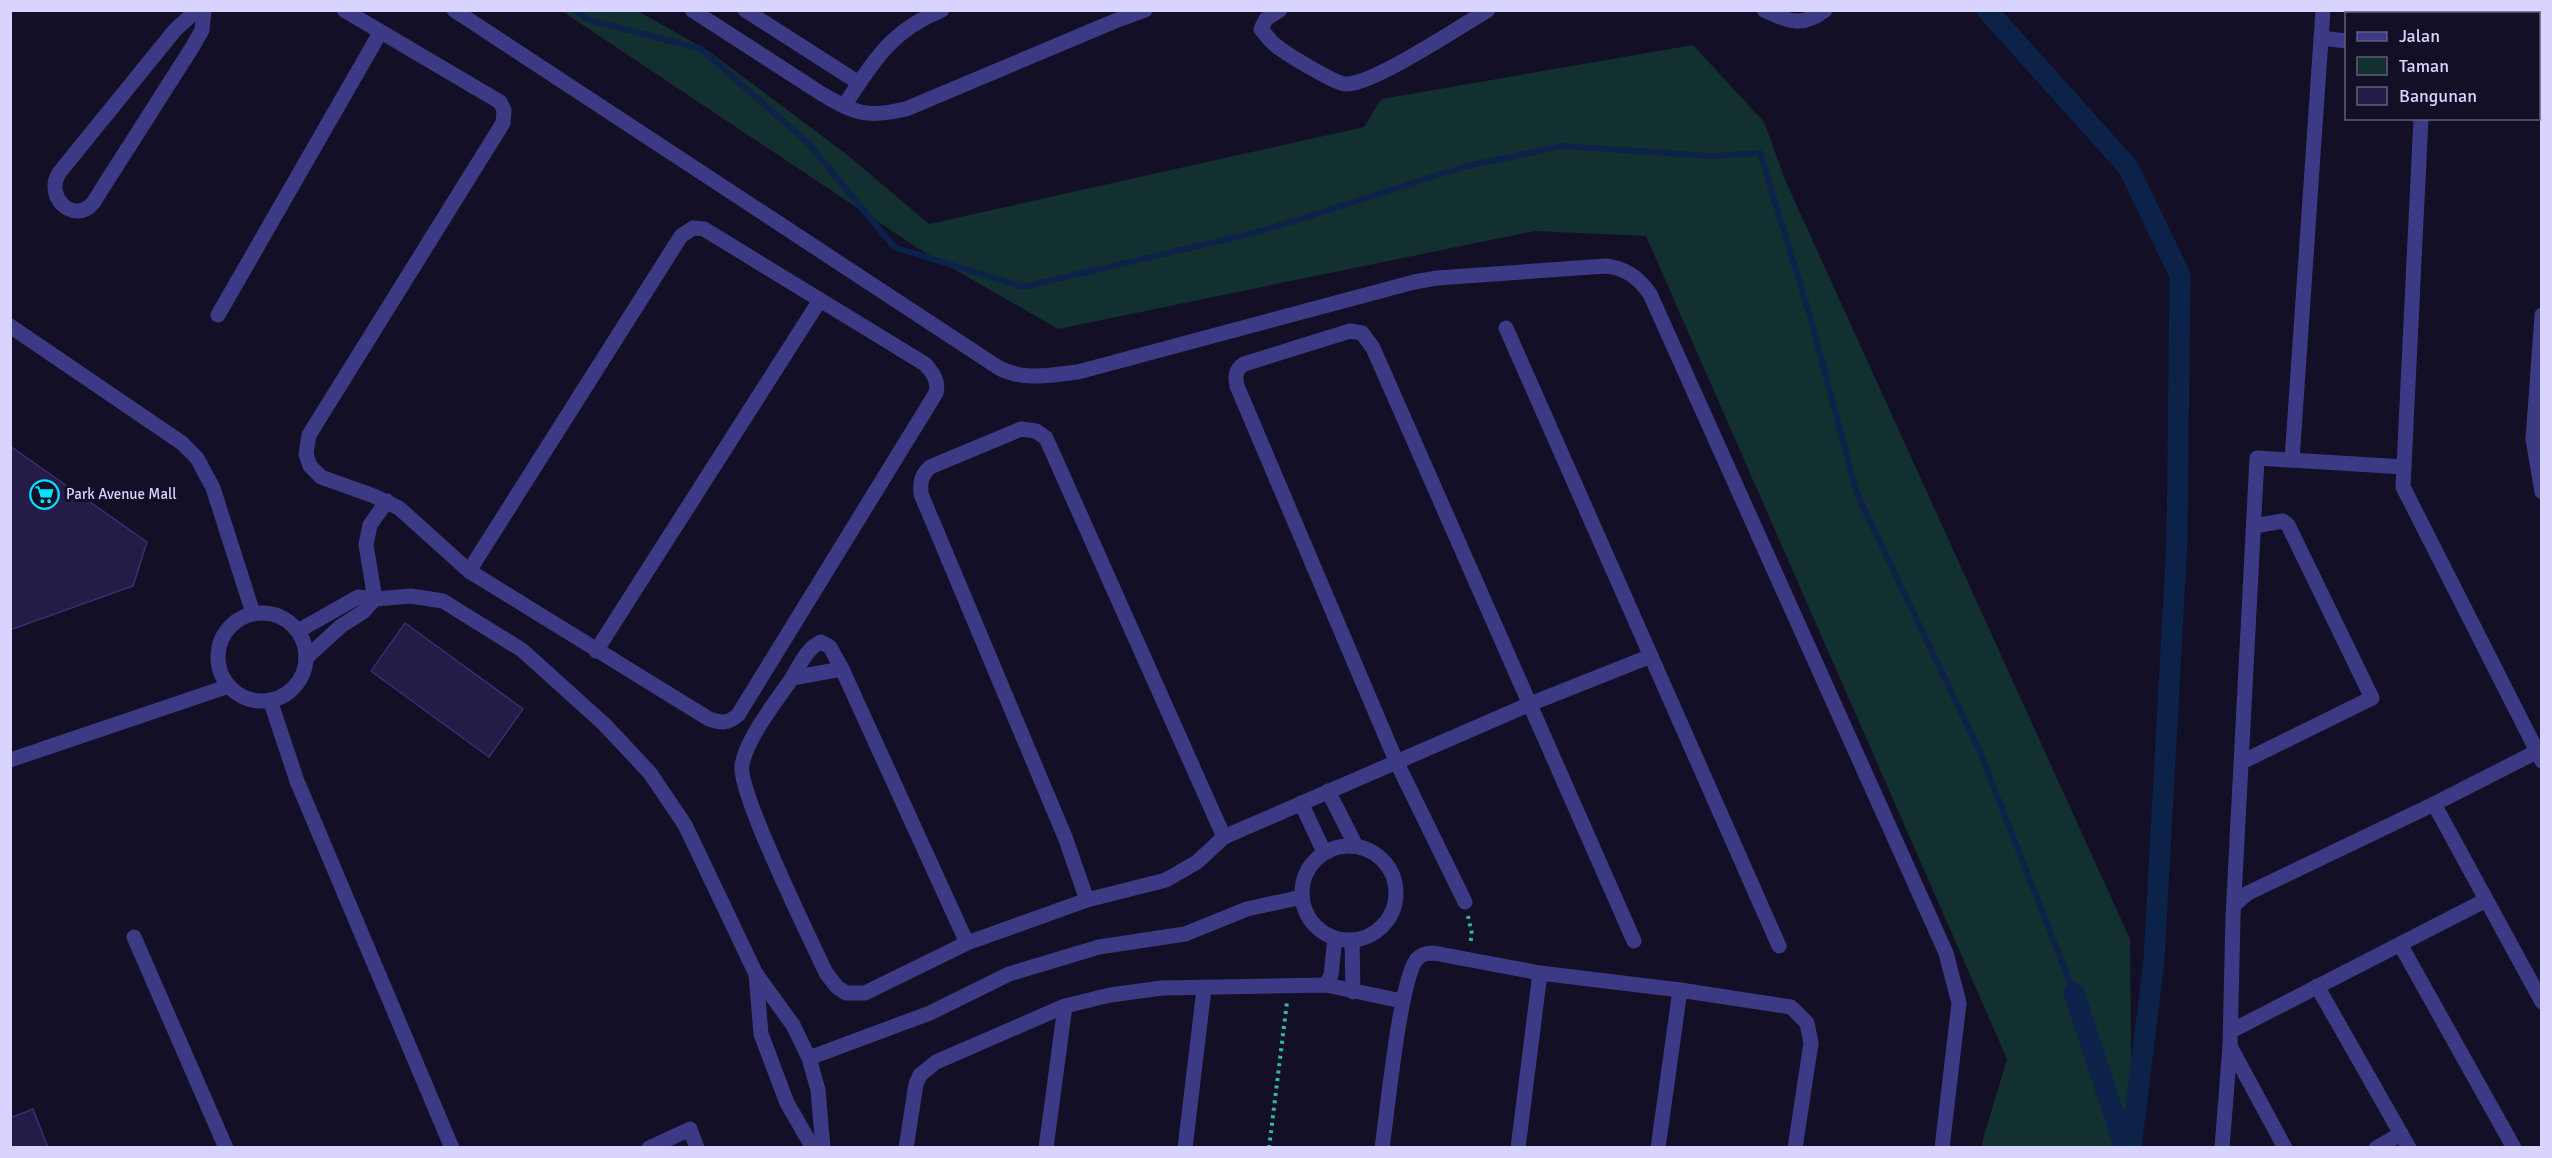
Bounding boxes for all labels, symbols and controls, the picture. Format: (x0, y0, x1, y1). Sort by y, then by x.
legend (2345, 12, 2540, 120)
text: Jalan (2399, 25, 2440, 47)
text: Taman (2399, 55, 2449, 77)
text: Bangunan (2399, 85, 2477, 107)
supermarket icon: Park Avenue Mall (29, 478, 61, 510)
place label: Park Avenue Mall (66, 485, 177, 503)

